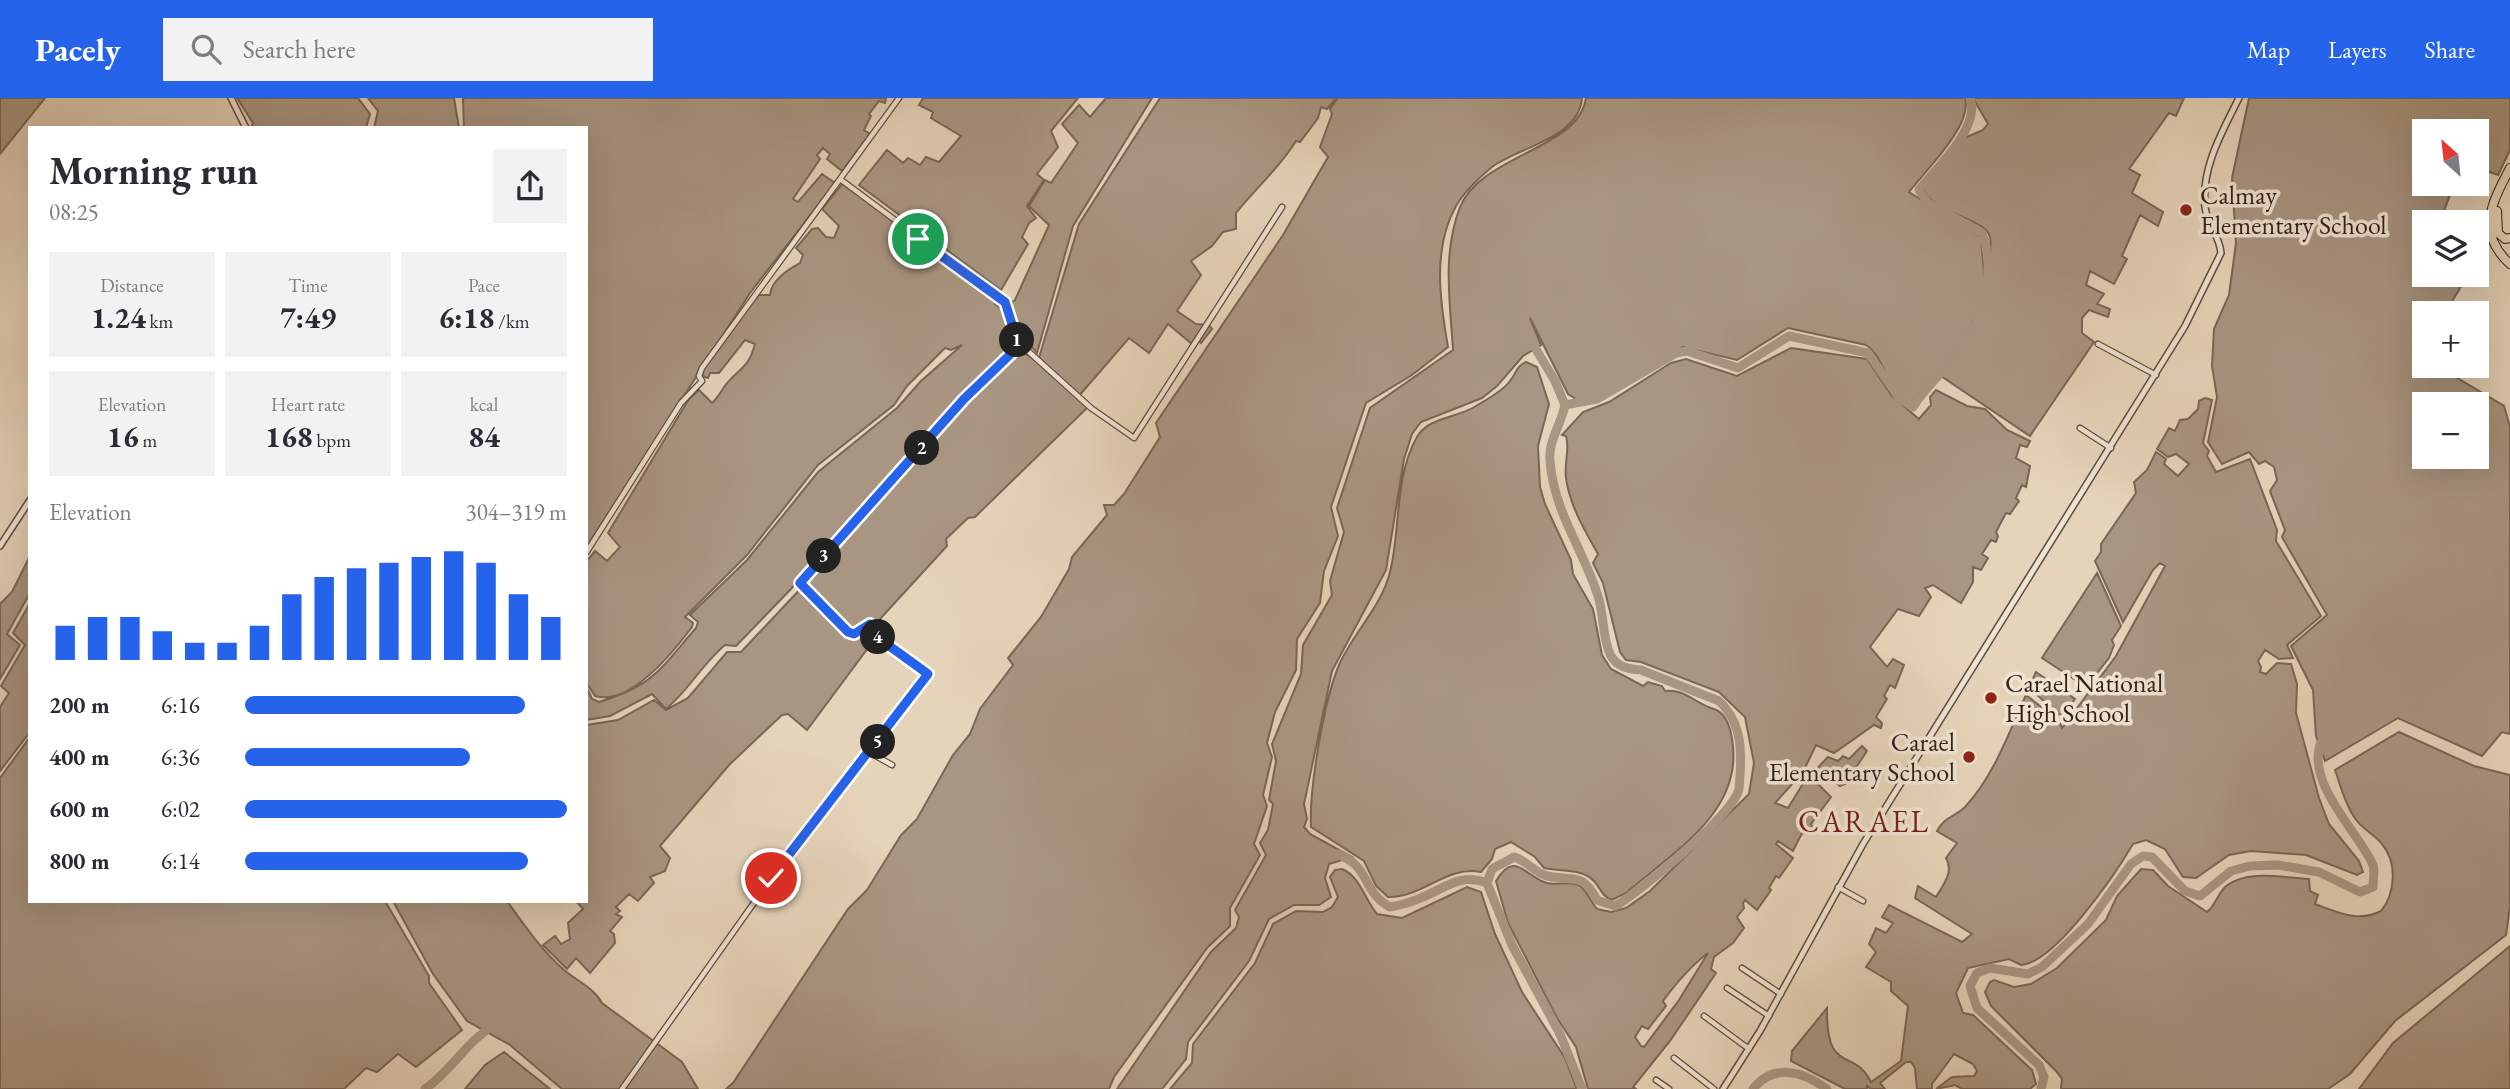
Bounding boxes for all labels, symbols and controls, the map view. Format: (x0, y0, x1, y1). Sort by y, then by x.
search box (163, 18, 653, 81)
text: Pacely (35, 28, 121, 71)
icon: search (187, 30, 225, 68)
text: Search here (243, 32, 356, 66)
text: Map (2247, 34, 2290, 65)
text: Layers (2328, 34, 2387, 65)
text: Share (2425, 34, 2475, 65)
north arrow (2412, 119, 2488, 196)
map controls (2412, 119, 2489, 469)
text: Morning run (49, 146, 258, 195)
button: share (493, 149, 567, 223)
place label: Calmay Elementary School (2200, 178, 2387, 242)
text: 08:25 (49, 197, 99, 227)
marker: Calmay Elementary School (2178, 202, 2194, 218)
pin (888, 209, 948, 269)
button: layers (2412, 210, 2489, 287)
icon: arrive (899, 220, 937, 258)
text: Distance (100, 273, 164, 298)
text: Time (288, 273, 328, 298)
text: Pace (468, 273, 500, 298)
text: 1.24 (91, 298, 146, 337)
text: 7:49 (280, 298, 336, 337)
text: 6:18 (438, 298, 495, 337)
button: + (2412, 301, 2489, 378)
text: km (146, 309, 173, 334)
text: /km (495, 309, 530, 334)
pin: 1 (1000, 322, 1034, 358)
text: 1 (1011, 327, 1022, 352)
text: Elevation (98, 392, 166, 417)
text: Heart rate (271, 392, 345, 417)
text: kcal (470, 392, 498, 417)
button: − (2412, 392, 2489, 469)
text: 16 (107, 417, 139, 456)
text: 168 (265, 417, 313, 456)
text: 84 (468, 417, 500, 456)
text: m (139, 428, 157, 453)
text: bpm (313, 428, 351, 453)
pin: 2 (904, 430, 940, 466)
text: 2 (916, 435, 927, 460)
text: Elevation (49, 497, 132, 527)
text: 304–319 m (466, 497, 567, 527)
pin: 3 (806, 538, 842, 574)
text: 3 (818, 543, 829, 568)
pin: 4 (860, 620, 896, 654)
text: 4 (872, 624, 883, 649)
place label: Carael National High School (2005, 666, 2163, 730)
text: 200 m (49, 690, 110, 720)
text: 6:16 (161, 690, 200, 720)
marker: Carael National High School (1983, 690, 1999, 706)
pin: 5 (860, 724, 896, 760)
place label: Carael Elementary School (1768, 725, 1955, 789)
text: 5 (872, 729, 883, 754)
text: 400 m (49, 742, 110, 772)
text: 6:36 (161, 742, 200, 772)
marker: Carael Elementary School (1961, 749, 1977, 765)
text: 600 m (49, 794, 110, 824)
text: 6:02 (161, 794, 200, 824)
district label: CARAEL (1798, 802, 1930, 841)
text: 800 m (49, 846, 110, 876)
text: 6:14 (161, 846, 200, 876)
pin (741, 848, 801, 908)
icon: check (752, 859, 790, 897)

